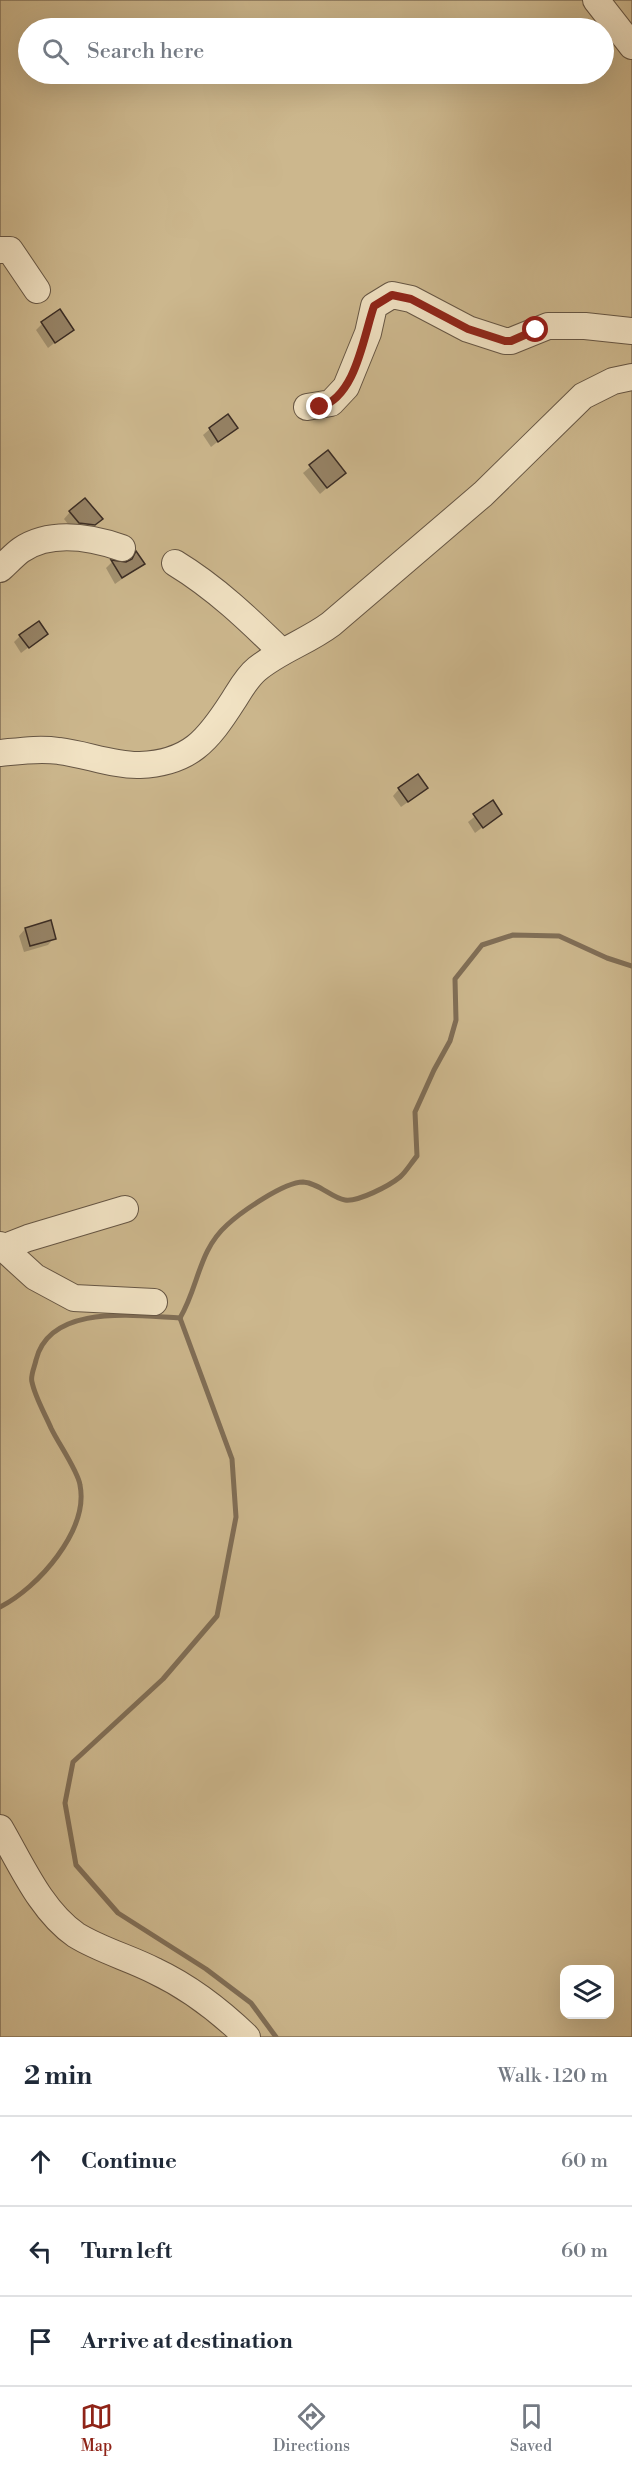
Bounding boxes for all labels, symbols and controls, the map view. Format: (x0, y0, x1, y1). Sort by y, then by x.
search box (18, 18, 614, 84)
icon: search (39, 35, 72, 68)
text: Search here (87, 38, 204, 65)
route start (522, 316, 548, 342)
route end (306, 393, 332, 419)
map controls (560, 1965, 614, 2019)
button: layers (560, 1965, 614, 2019)
text: 2 min (24, 2060, 92, 2092)
text: Walk · 120 m (498, 2064, 608, 2089)
icon: ahead (24, 2145, 57, 2178)
text: Continue (81, 2148, 177, 2175)
text: 60 m (561, 2149, 608, 2174)
icon: left (24, 2235, 57, 2268)
text: Turn left (81, 2238, 172, 2265)
text: 60 m (561, 2239, 608, 2264)
icon: arrive (24, 2325, 57, 2358)
text: Arrive at destination (81, 2328, 293, 2355)
tab: Map (80, 2400, 113, 2456)
tab: Directions (273, 2400, 350, 2456)
tab: Saved (510, 2400, 552, 2456)

